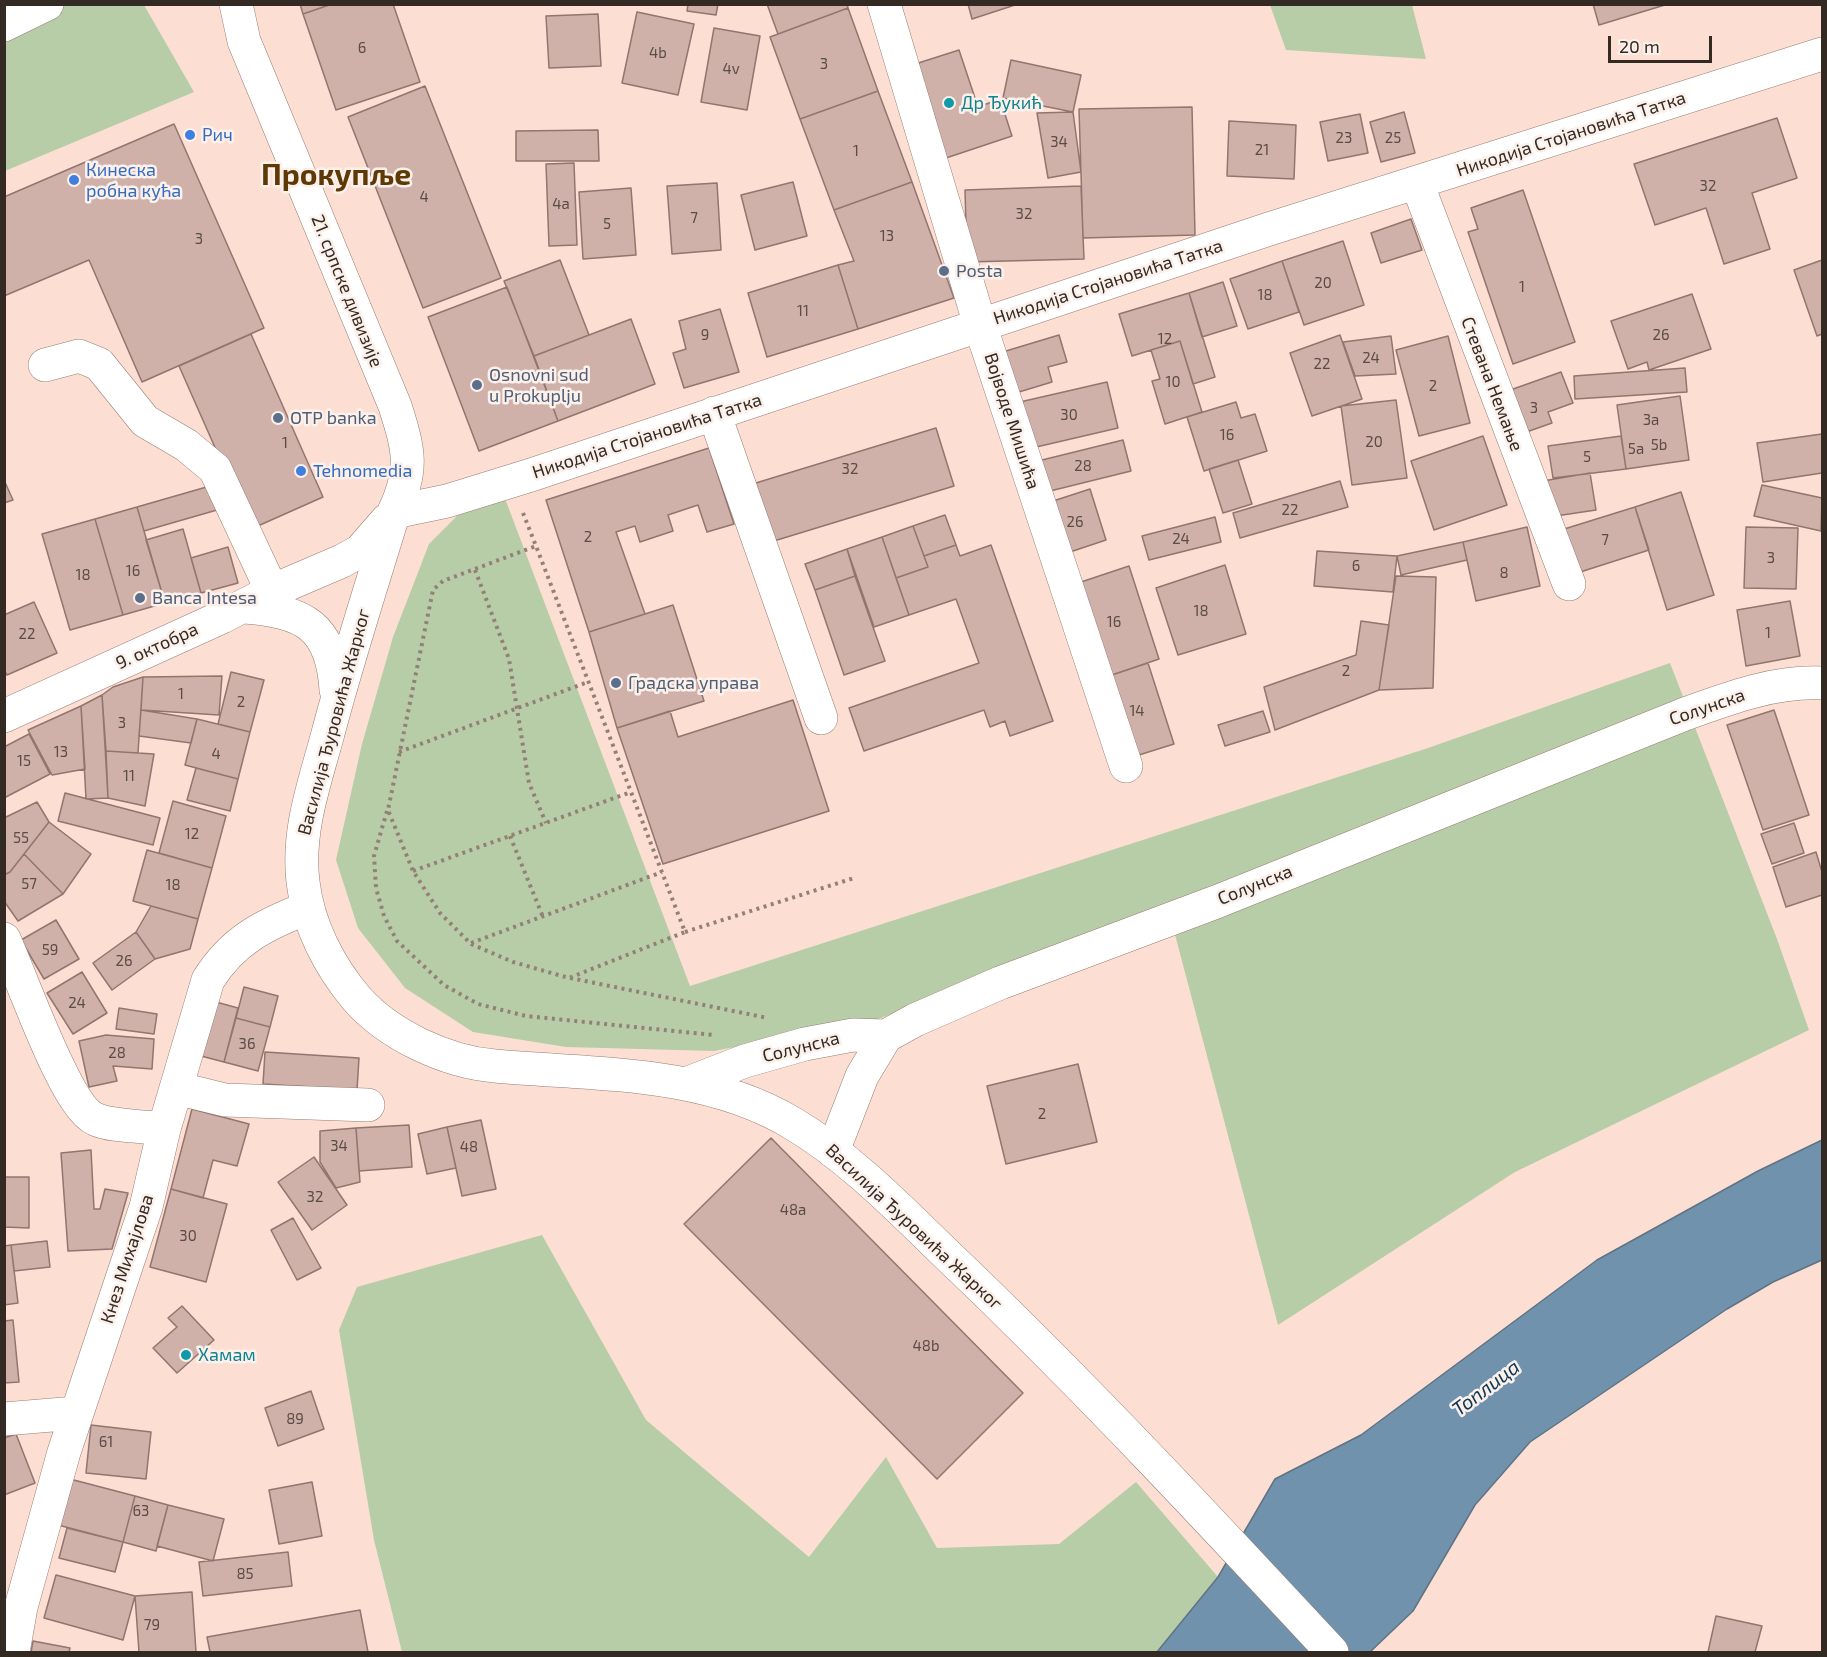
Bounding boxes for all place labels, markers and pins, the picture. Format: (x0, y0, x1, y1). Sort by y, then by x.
place label: Др Ђукић (961, 92, 1042, 114)
marker: Др Ђукић (942, 96, 956, 110)
place label: Рич (202, 124, 233, 146)
marker: Рич (183, 128, 197, 142)
place label: Кинеска робна кућа (86, 159, 181, 201)
marker: Кинеска робна кућа (67, 173, 81, 187)
place label: Posta (956, 260, 1003, 282)
marker: Posta (937, 264, 951, 278)
place label: Osnovni sud u Prokuplju (489, 364, 589, 406)
marker: Osnovni sud u Prokuplju (470, 378, 484, 392)
place label: OTP banka (290, 407, 377, 429)
marker: OTP banka (271, 411, 285, 425)
place label: Tehnomedia (313, 460, 412, 482)
marker: Tehnomedia (294, 464, 308, 478)
place label: Banca Intesa (152, 587, 257, 609)
marker: Banca Intesa (133, 591, 147, 605)
place label: Градска управа (628, 672, 759, 694)
marker: Градска управа (609, 676, 623, 690)
place label: Хамам (198, 1344, 256, 1366)
marker: Хамам (179, 1348, 193, 1362)

